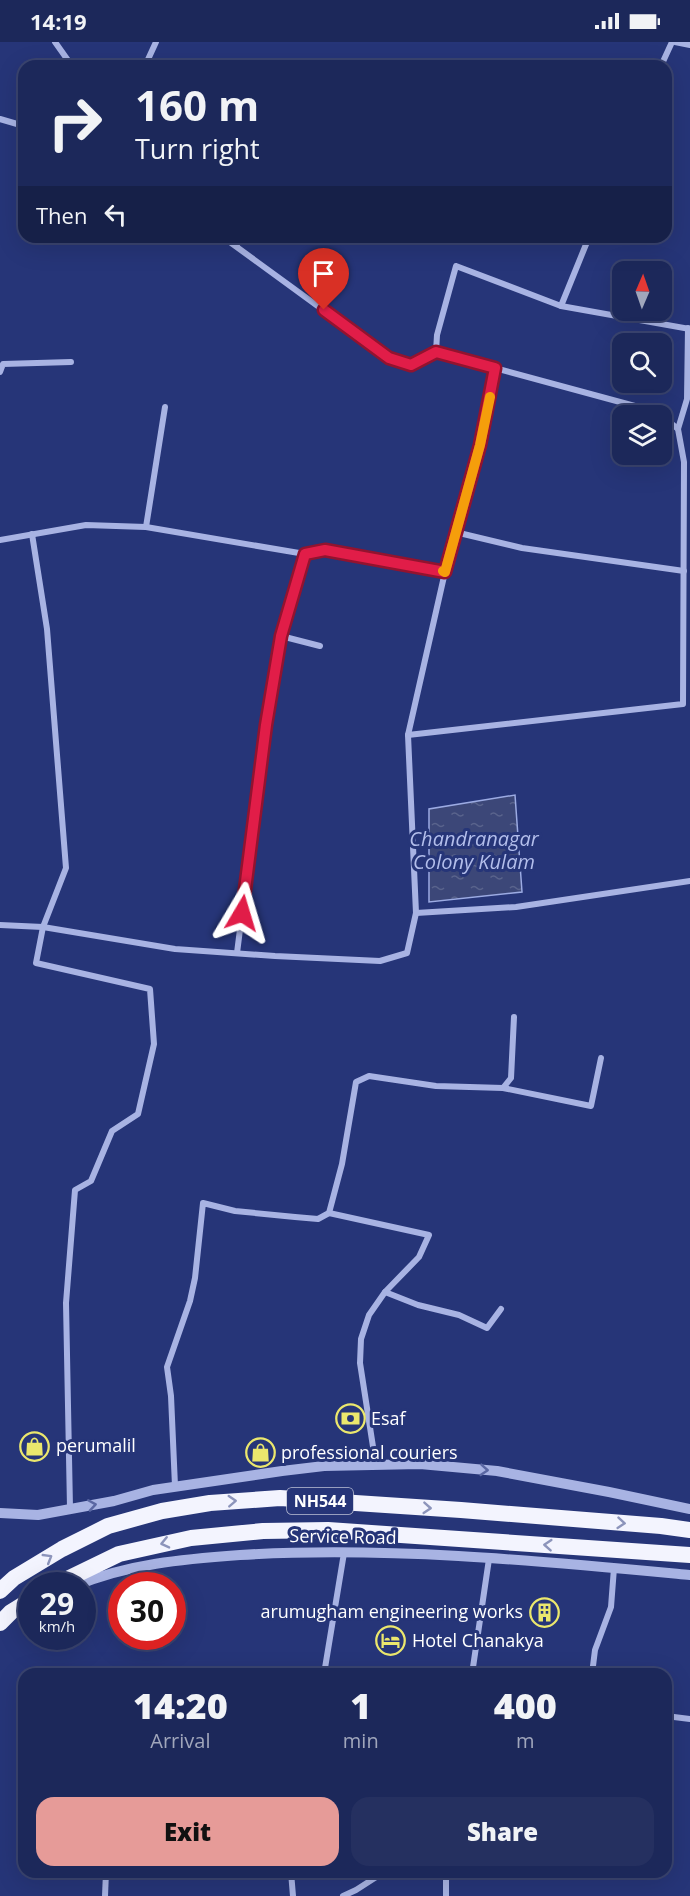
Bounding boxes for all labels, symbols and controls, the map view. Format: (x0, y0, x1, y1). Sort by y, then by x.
text: 14:19 (30, 6, 87, 36)
text: 160 m (135, 76, 259, 133)
icon: right (36, 84, 114, 162)
text: Turn right (135, 130, 260, 167)
icon: left (99, 198, 132, 231)
text: Then (36, 200, 87, 230)
pin (298, 248, 349, 310)
icon: arrive (307, 257, 340, 290)
north arrow (612, 261, 672, 321)
map controls (612, 261, 672, 465)
button: search (612, 333, 672, 393)
button: layers (612, 405, 672, 465)
water label: Chandranagar Colony Kulam (409, 825, 540, 875)
position arrow (210, 881, 274, 945)
bank icon: Esaf (334, 1403, 366, 1435)
place label: Esaf (371, 1406, 407, 1430)
shop icon: perumalil (19, 1430, 51, 1462)
place label: perumalil (56, 1433, 136, 1457)
shop icon: professional couriers (244, 1437, 276, 1469)
place label: professional couriers (281, 1440, 458, 1464)
one-way arrow (479, 1463, 488, 1476)
road number: NH544 (287, 1488, 353, 1514)
one-way arrow (228, 1495, 237, 1508)
one-way arrow (86, 1499, 96, 1512)
one-way arrow (422, 1501, 431, 1514)
one-way arrow (617, 1516, 626, 1529)
street label: Service Road (289, 1523, 397, 1549)
one-way arrow (161, 1536, 171, 1549)
one-way arrow (543, 1538, 552, 1551)
one-way arrow (42, 1553, 52, 1565)
speed limit sign: 30 (108, 1572, 186, 1650)
text: 29 (40, 1583, 74, 1624)
building icon: arumugham engineering works (528, 1596, 560, 1628)
place label: arumugham engineering works (260, 1599, 523, 1623)
text: km/h (39, 1616, 75, 1636)
hotel icon: Hotel Chanakya (375, 1625, 407, 1657)
place label: Hotel Chanakya (412, 1628, 544, 1652)
text: 14:20 (133, 1681, 228, 1730)
text: 1 (350, 1681, 371, 1730)
text: 400 (494, 1681, 557, 1730)
text: Arrival (150, 1727, 211, 1754)
text: min (343, 1727, 379, 1754)
text: m (516, 1727, 535, 1754)
button: Exit (36, 1797, 339, 1866)
button: Share (351, 1797, 654, 1866)

